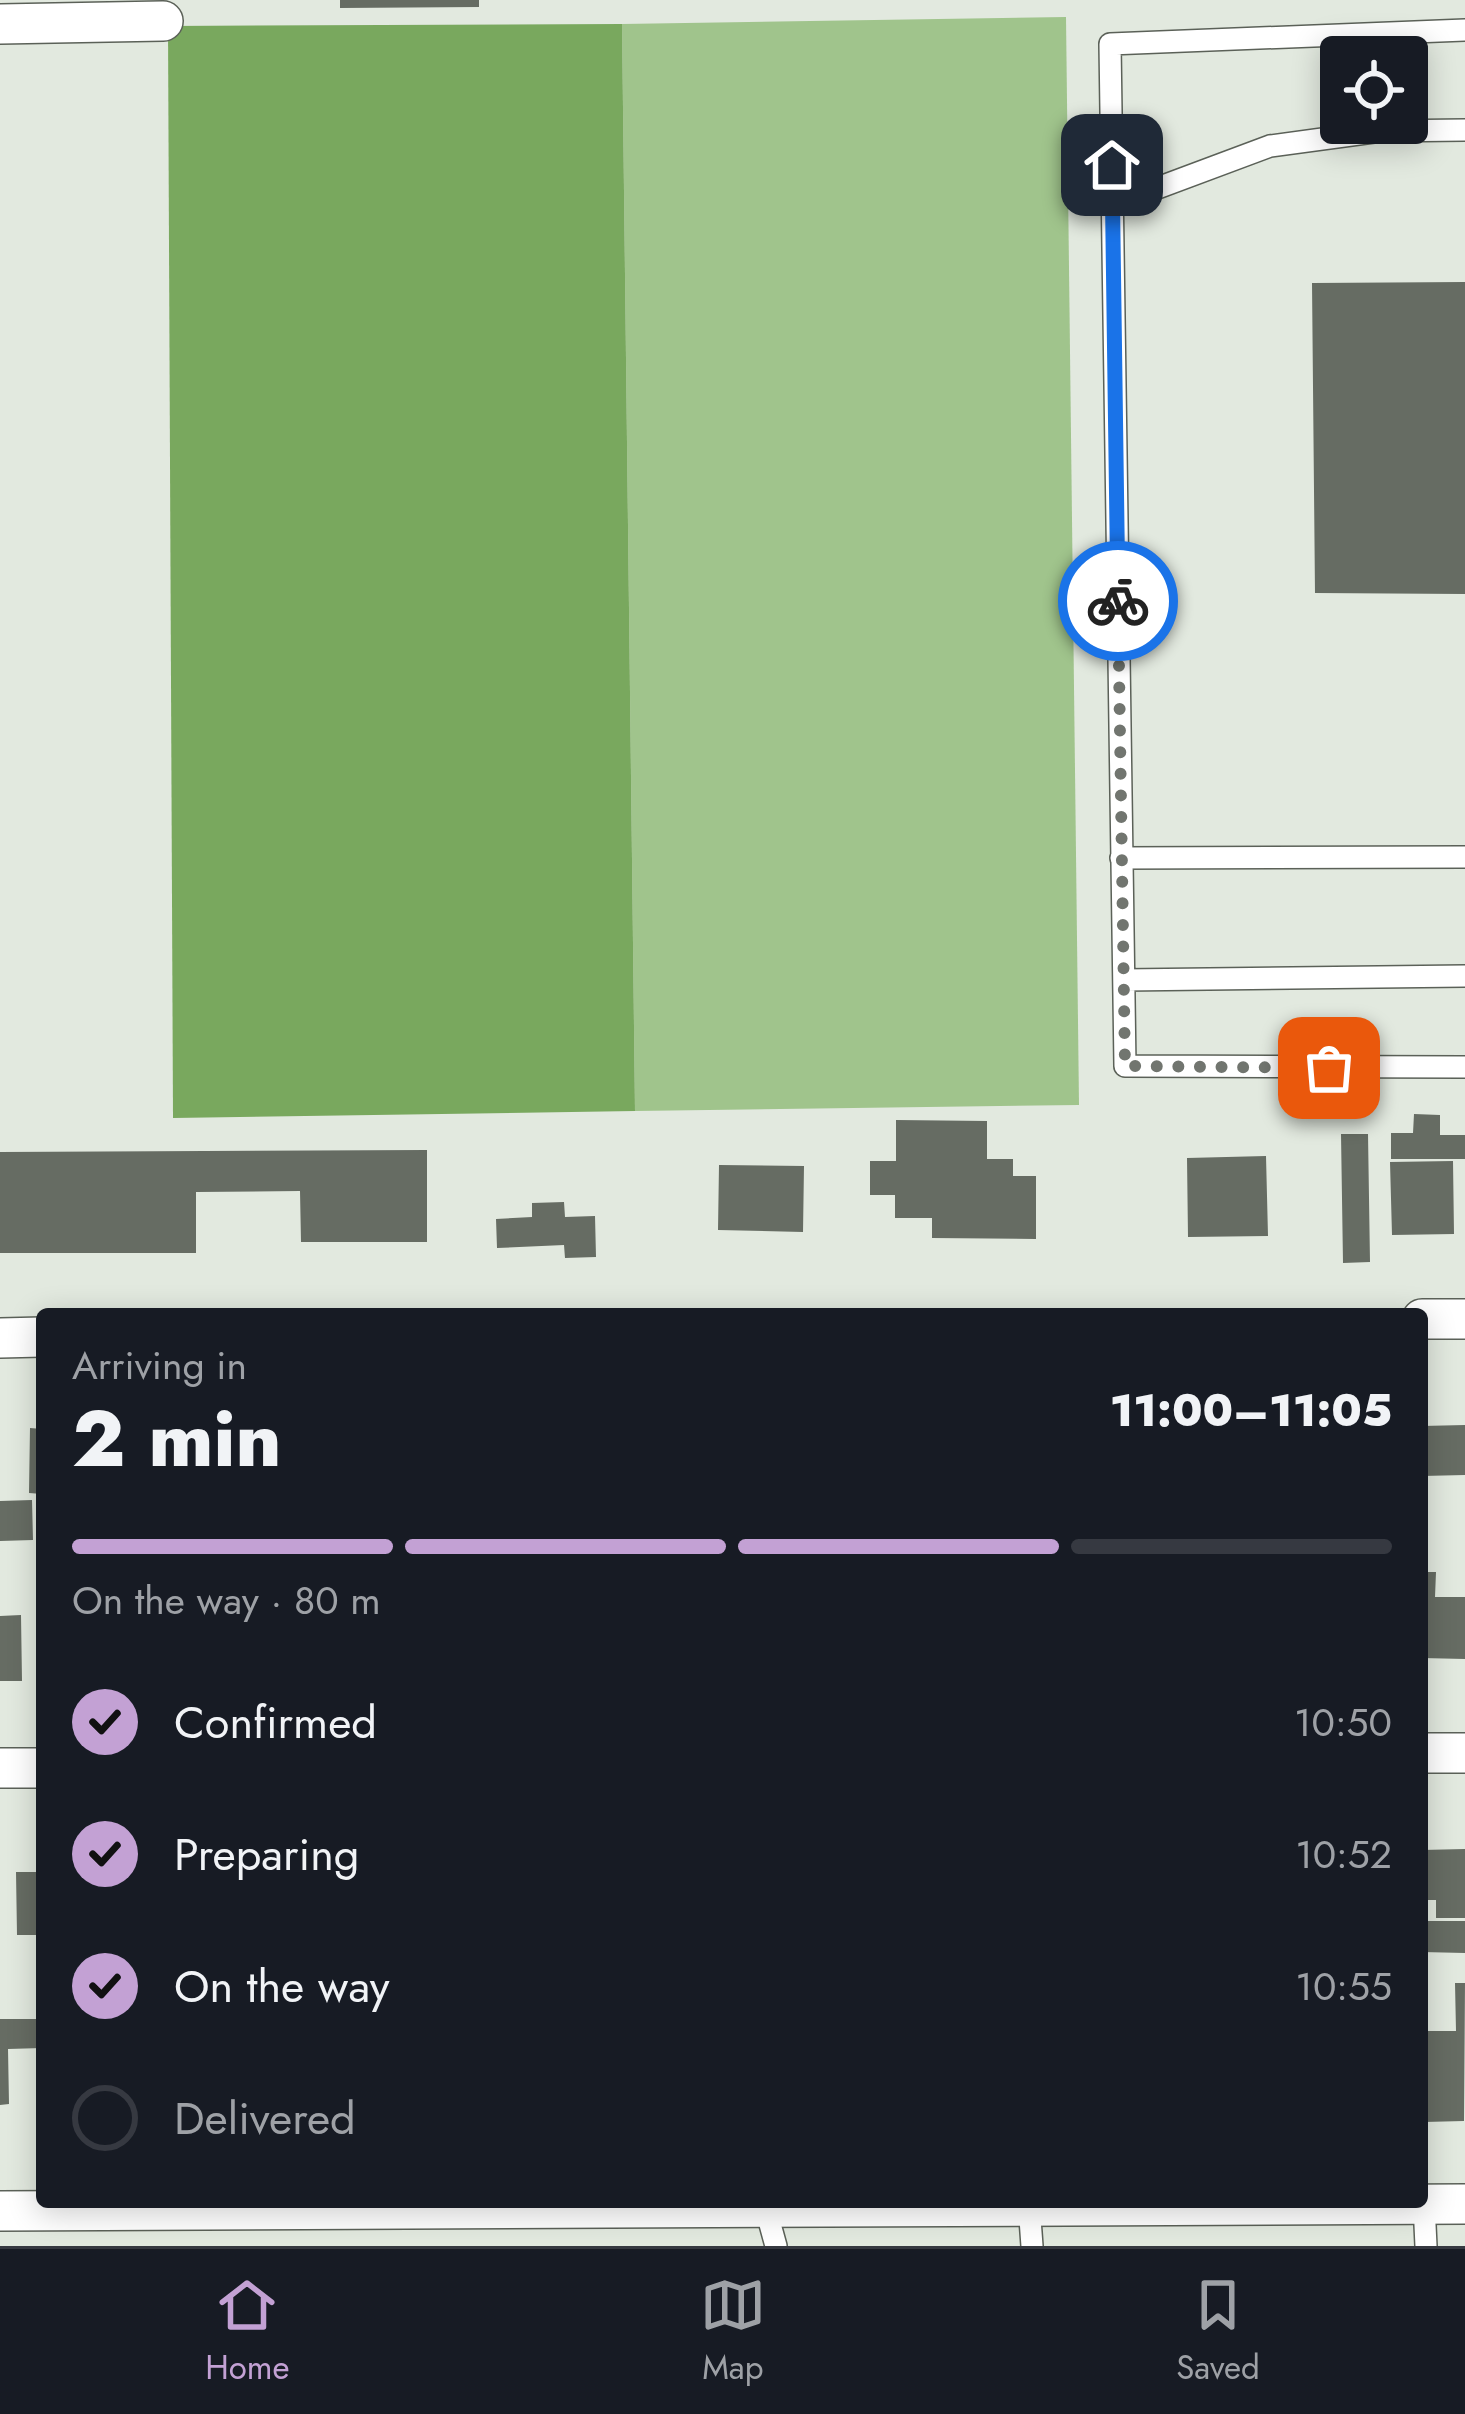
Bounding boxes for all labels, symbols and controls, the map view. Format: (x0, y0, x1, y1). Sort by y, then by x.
map controls (1320, 36, 1428, 144)
button: locate (1320, 36, 1428, 144)
pin (1061, 114, 1163, 216)
icon: home (1079, 132, 1145, 198)
courier (1058, 541, 1178, 661)
icon: bike (1085, 568, 1151, 634)
pin (1278, 1017, 1380, 1119)
icon: bag (1296, 1035, 1362, 1101)
text: Arriving in (72, 1337, 247, 1394)
text: 11:00–11:05 (1110, 1378, 1392, 1443)
text: 2 min (72, 1383, 281, 1495)
text: On the way · 80 m (72, 1572, 381, 1629)
icon: check (72, 1689, 138, 1755)
text: Confirmed (174, 1690, 377, 1755)
text: 10:50 (1294, 1694, 1392, 1751)
icon: check (72, 1821, 138, 1887)
text: Preparing (174, 1822, 359, 1887)
text: 10:52 (1295, 1826, 1392, 1883)
icon: check (72, 1953, 138, 2019)
text: On the way (174, 1954, 390, 2019)
text: 10:55 (1295, 1958, 1392, 2015)
text: Delivered (174, 2086, 356, 2151)
tab: Home (205, 2272, 290, 2391)
tab: Map (700, 2272, 766, 2391)
tab: Saved (1176, 2272, 1260, 2391)

